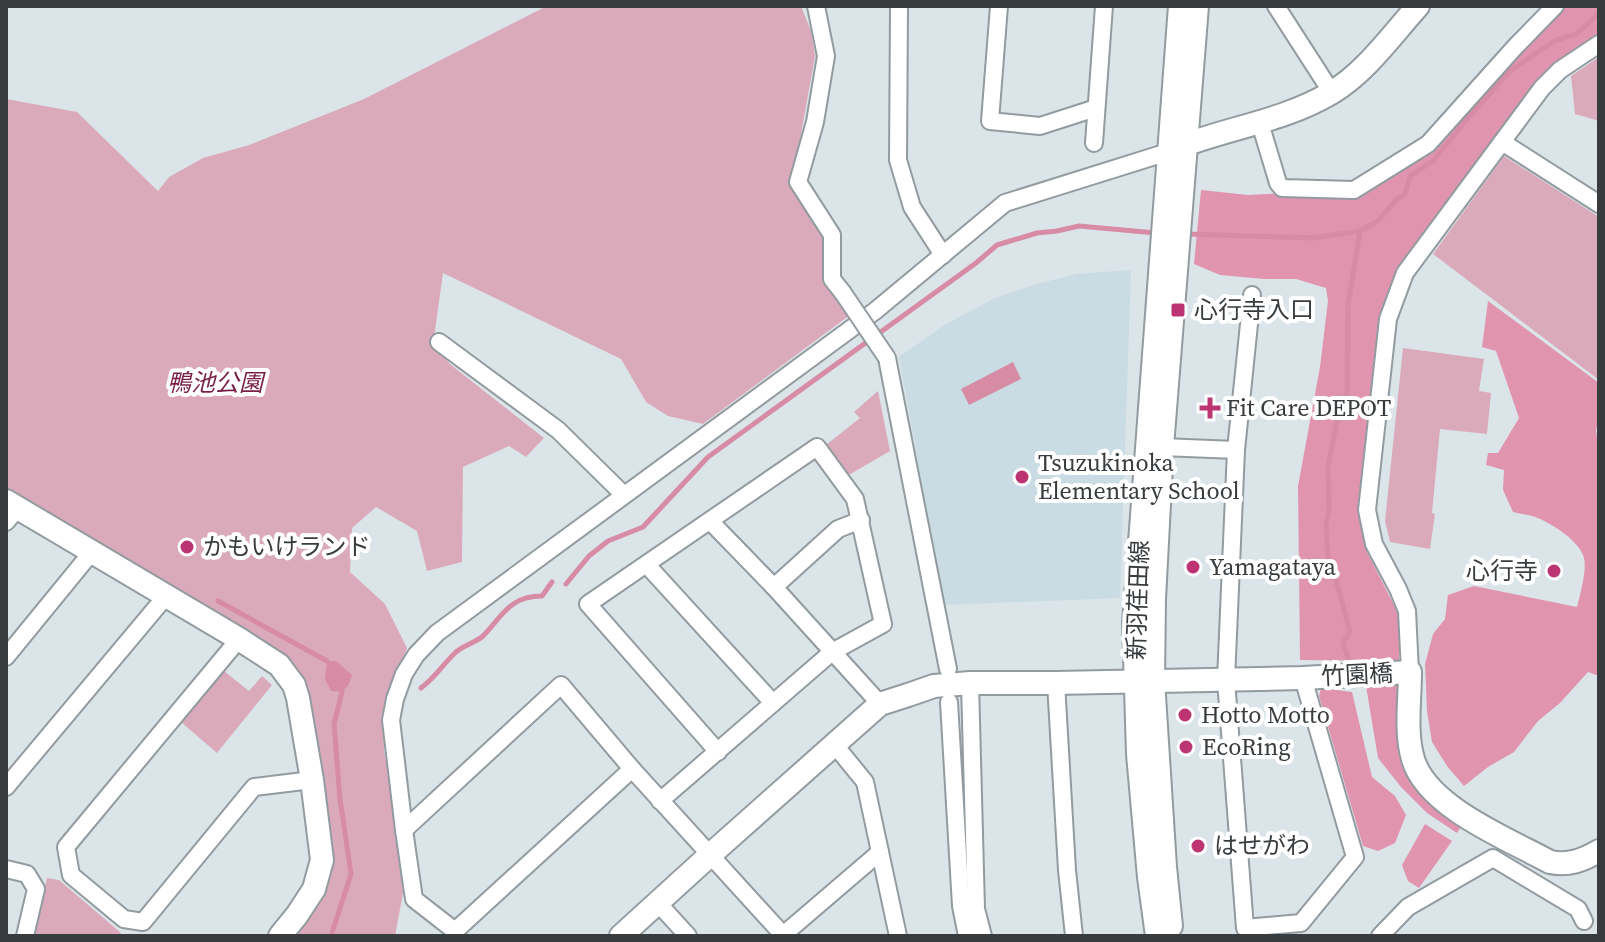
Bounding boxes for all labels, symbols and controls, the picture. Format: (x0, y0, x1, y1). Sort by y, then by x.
place label: 心行寺入口 (1194, 293, 1314, 326)
marker: 心行寺入口 (1169, 301, 1187, 319)
park label: 鴨池公園 (167, 366, 266, 399)
place label: Fit Care DEPOT (1226, 391, 1392, 424)
marker: Fit Care DEPOT (1201, 399, 1219, 417)
place label: Tsuzukinoka Elementary School (1038, 446, 1240, 507)
marker: Tsuzukinoka Elementary School (1013, 468, 1031, 486)
place label: かもいけランド (203, 530, 371, 563)
marker: かもいけランド (178, 538, 196, 556)
street label: 新羽荏田線 (1119, 539, 1156, 661)
place label: Yamagataya (1209, 550, 1337, 583)
place label: 心行寺 (1466, 554, 1538, 587)
marker: Yamagataya (1184, 558, 1202, 576)
marker: 心行寺 (1545, 562, 1563, 580)
street label: 竹園橋 (1320, 656, 1394, 693)
place label: Hotto Motto (1201, 698, 1330, 731)
marker: Hotto Motto (1176, 706, 1194, 724)
place label: EcoRing (1202, 730, 1291, 763)
marker: EcoRing (1177, 738, 1195, 756)
place label: はせがわ (1214, 829, 1310, 862)
marker: はせがわ (1189, 837, 1207, 855)

